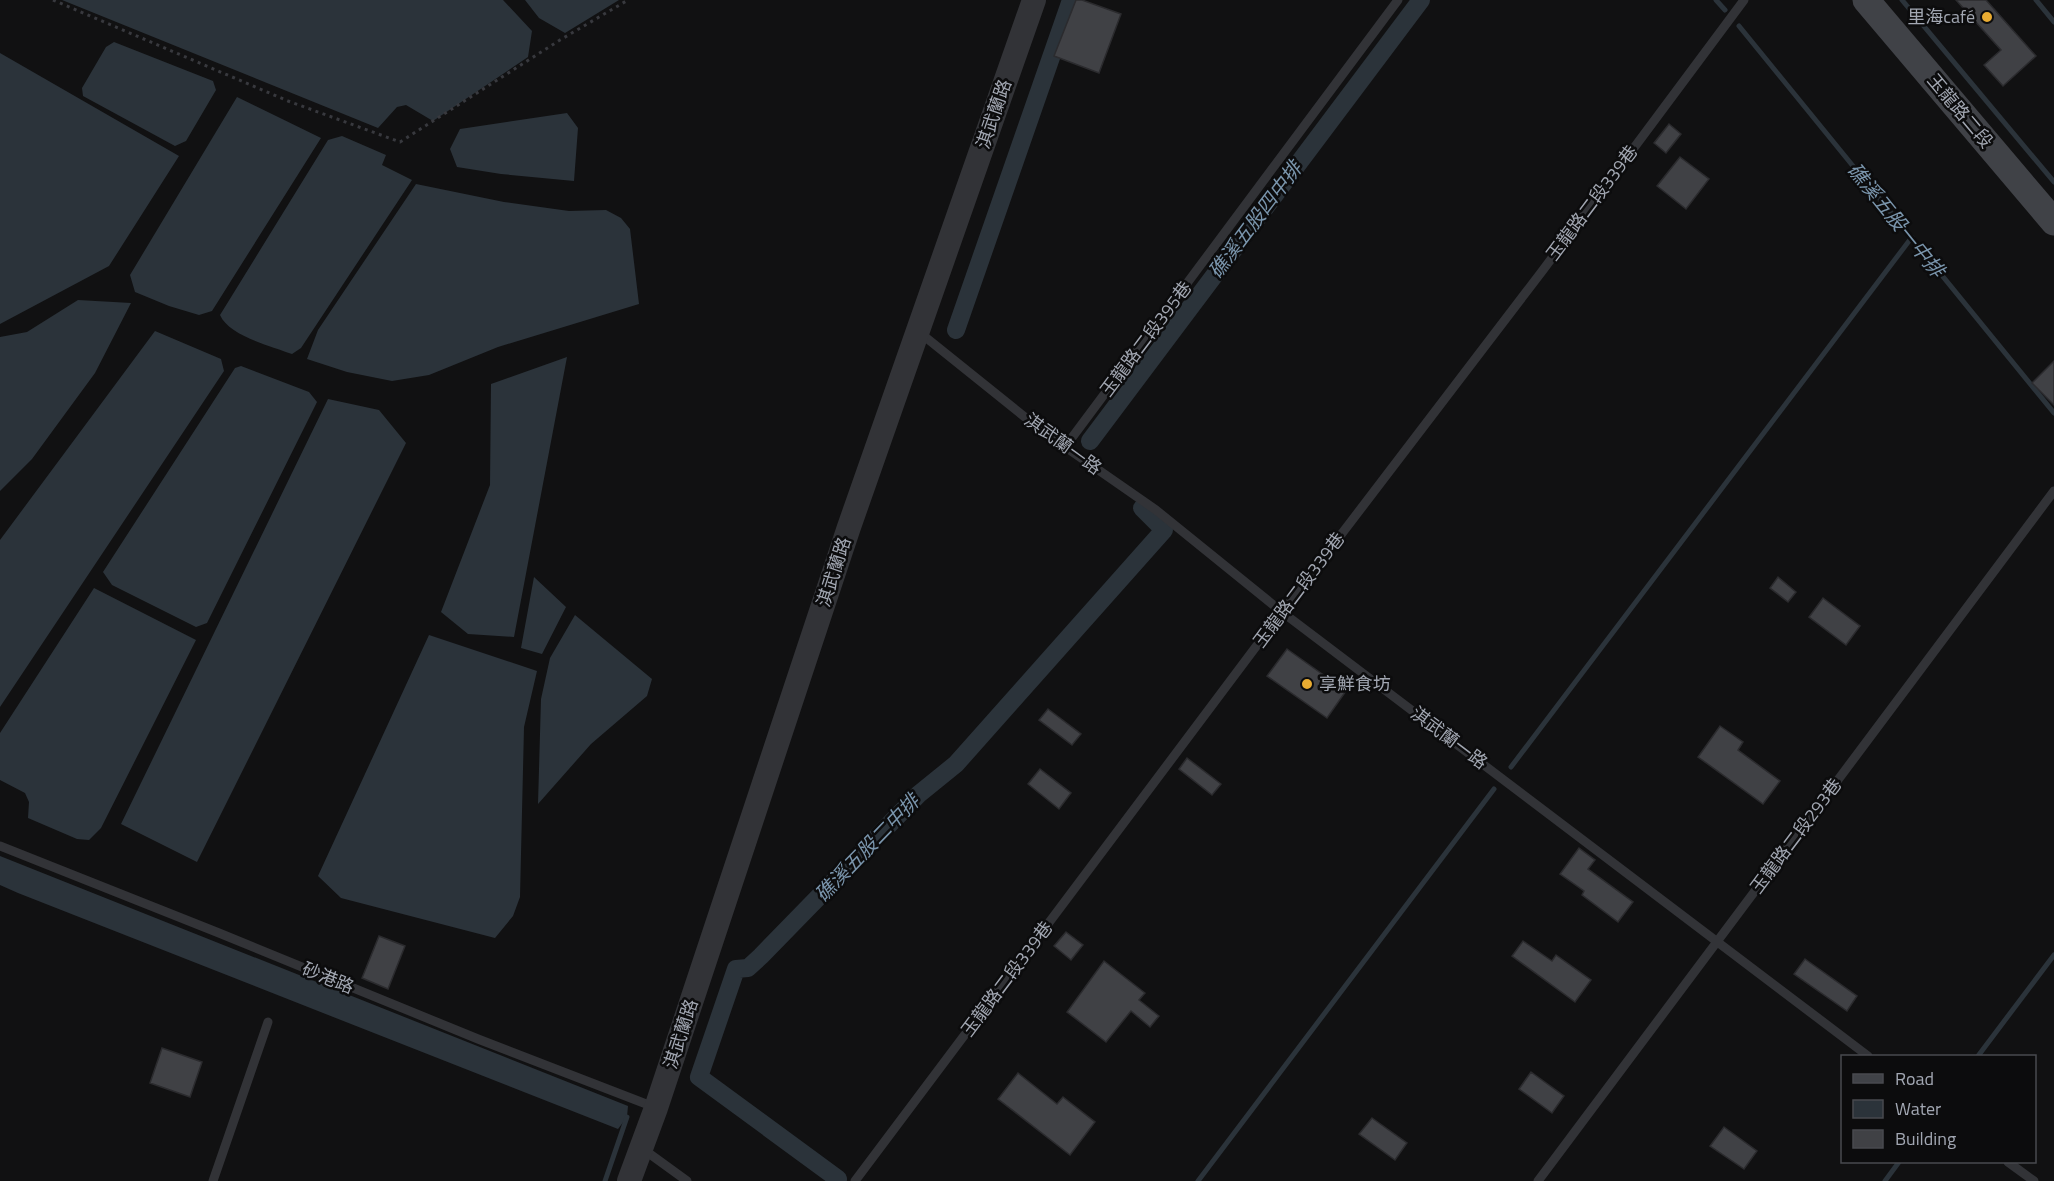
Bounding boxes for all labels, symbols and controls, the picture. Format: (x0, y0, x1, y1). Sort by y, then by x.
place label: 里海café (1907, 3, 1975, 30)
marker: 里海café (1980, 10, 1994, 24)
street label: 玉龍路二段 (1921, 68, 2000, 154)
street label: 淇武蘭路 (969, 75, 1018, 152)
street label: 玉龍路二段339巷 (1539, 139, 1644, 266)
water label: 礁溪五股四中排 (1200, 152, 1311, 285)
water label: 礁溪五股一中排 (1840, 156, 1954, 286)
street label: 玉龍路二段395巷 (1093, 275, 1198, 402)
street label: 淇武蘭一路 (1019, 406, 1108, 481)
street label: 玉龍路二段339巷 (1246, 526, 1351, 653)
street label: 淇武蘭路 (810, 533, 857, 610)
place label: 享鮮食坊 (1319, 670, 1391, 697)
marker: 享鮮食坊 (1300, 677, 1314, 691)
street label: 淇武蘭一路 (1405, 700, 1493, 775)
street label: 玉龍路二段293巷 (1743, 772, 1848, 899)
water label: 礁溪五股二中排 (807, 784, 929, 909)
street label: 玉龍路二段339巷 (954, 915, 1059, 1042)
street label: 砂港路 (298, 955, 358, 1000)
street label: 淇武蘭路 (657, 995, 704, 1072)
legend (1841, 1055, 2036, 1163)
text: Road (1895, 1065, 1934, 1092)
text: Water (1895, 1095, 1941, 1122)
text: Building (1895, 1125, 1956, 1152)

